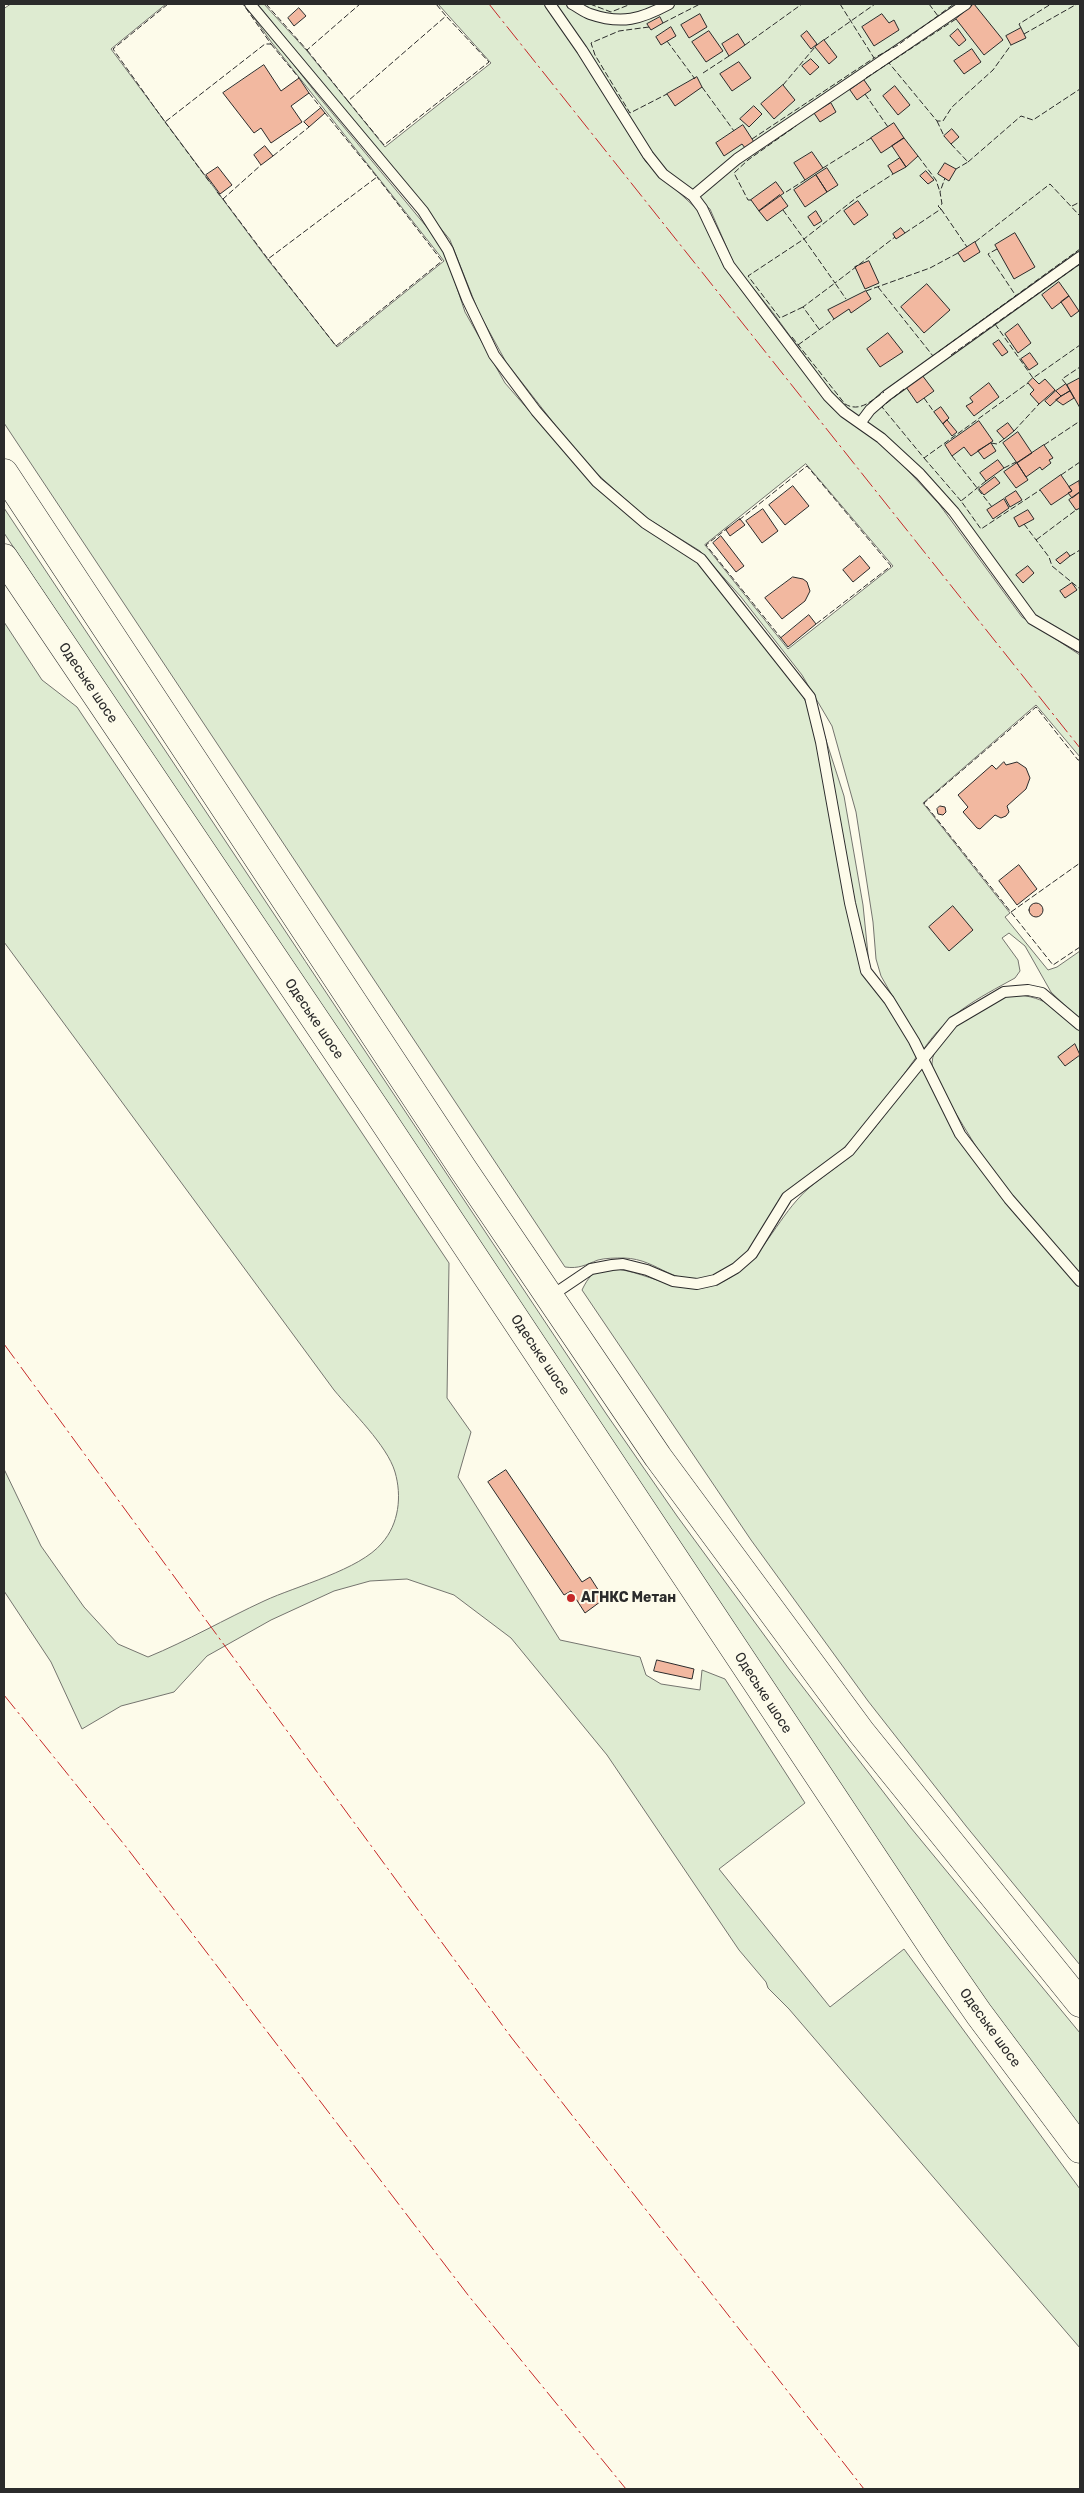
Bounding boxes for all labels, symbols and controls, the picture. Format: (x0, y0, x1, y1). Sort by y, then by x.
street label: Одеське шосе (55, 640, 121, 726)
street label: Одеське шосе (281, 976, 347, 1062)
street label: Одеське шосе (507, 1312, 573, 1398)
place label: АГНКС Метан (581, 1590, 676, 1606)
marker: АГНКС Метан (565, 1592, 577, 1604)
street label: Одеське шосе (730, 1649, 796, 1737)
street label: Одеське шосе (956, 1985, 1024, 2071)

